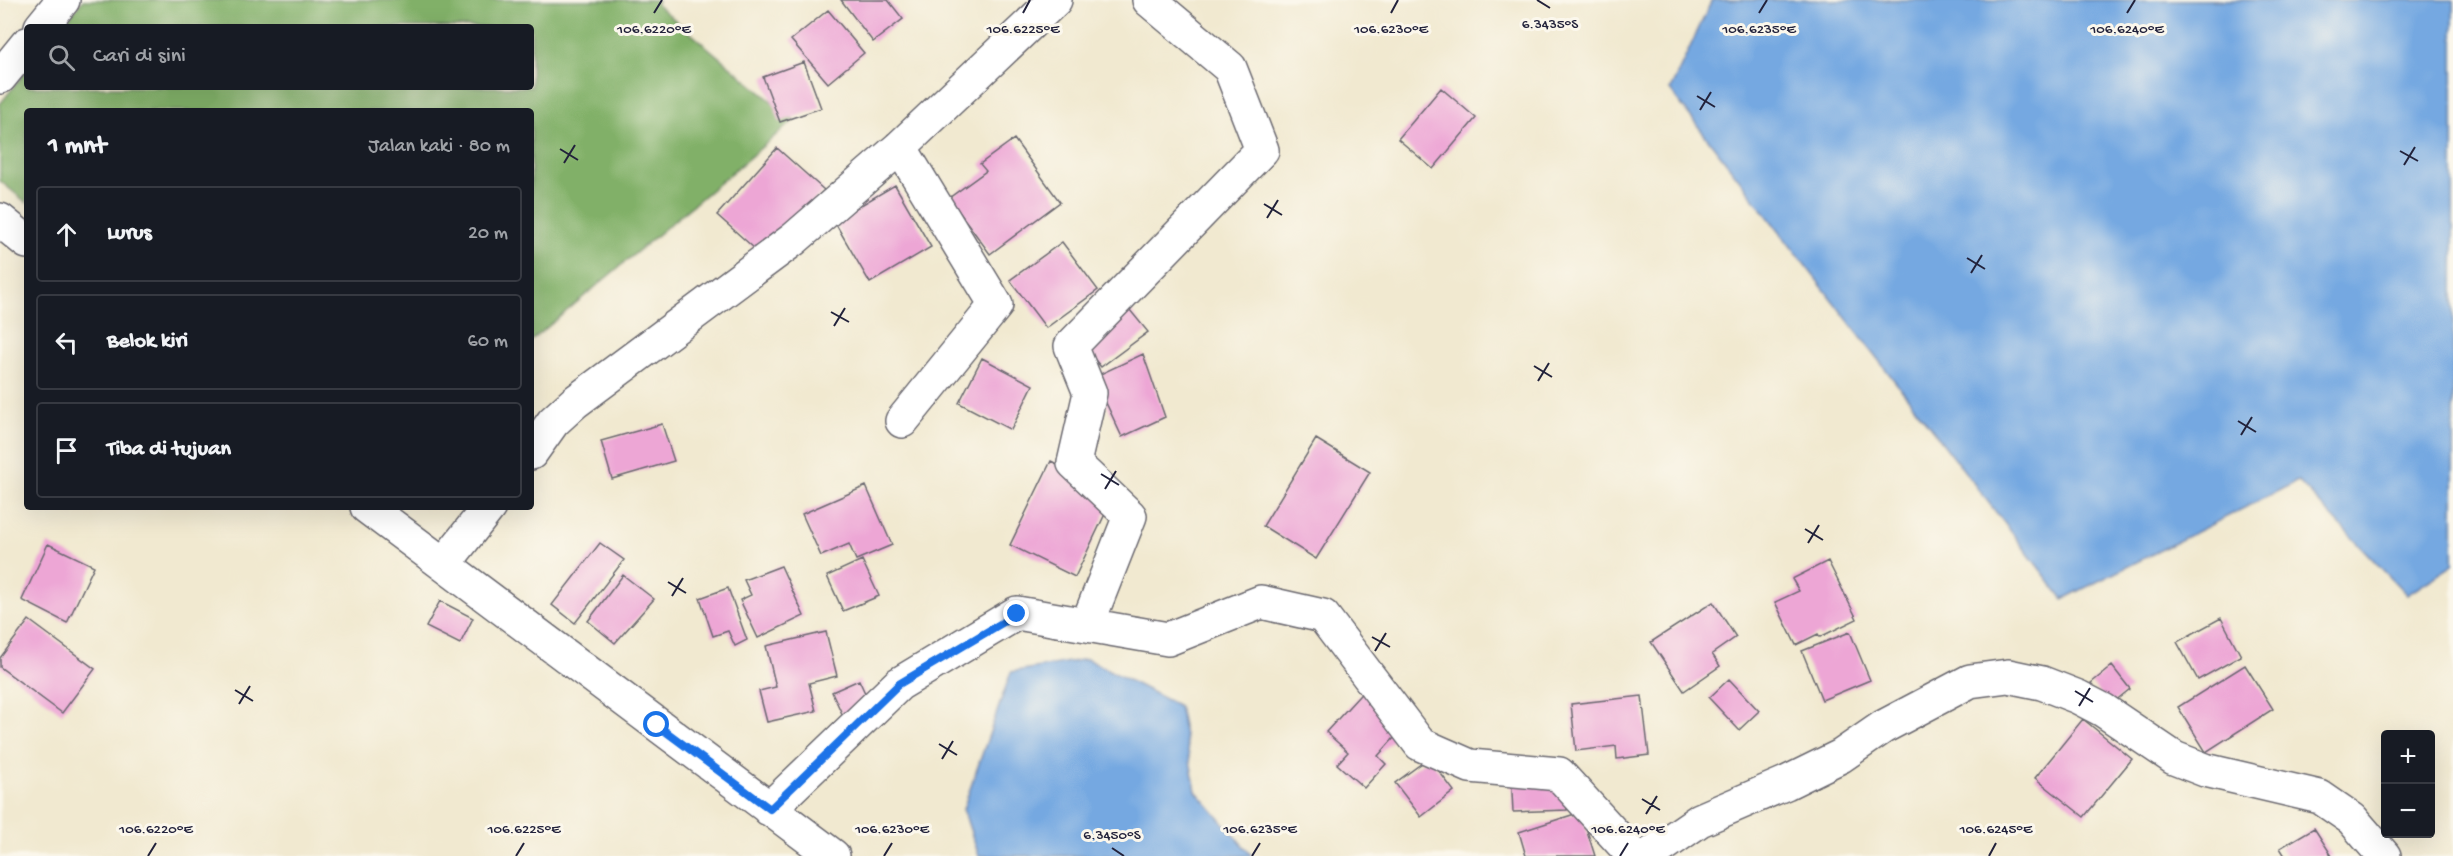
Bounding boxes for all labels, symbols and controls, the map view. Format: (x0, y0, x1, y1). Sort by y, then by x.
text: 6.3435°S (1522, 16, 1578, 34)
text: 106.6220°E (616, 21, 692, 39)
text: 106.6225°E (985, 21, 1060, 39)
text: 106.6230°E (1353, 21, 1429, 39)
text: 106.6235°E (1721, 21, 1796, 39)
text: 106.6240°E (2089, 21, 2164, 39)
search box (24, 24, 534, 90)
icon: search (45, 41, 78, 74)
text: Cari di sini (93, 44, 186, 70)
text: 1 mnt (48, 132, 106, 163)
text: Jalan kaki · 80 m (368, 136, 510, 159)
icon: ahead (50, 218, 83, 251)
text: Lurus (107, 221, 152, 247)
text: 20 m (468, 223, 508, 246)
icon: left (50, 326, 83, 359)
text: Belok kiri (107, 329, 188, 355)
text: 60 m (468, 331, 508, 354)
icon: arrive (50, 434, 83, 467)
text: Tiba di tujuan (107, 437, 231, 463)
route end (1003, 600, 1029, 626)
route start (643, 711, 669, 737)
map controls (2381, 730, 2435, 838)
button: + (2381, 730, 2435, 784)
button: − (2381, 784, 2435, 838)
text: 106.6220°E (118, 821, 194, 839)
text: 106.6225°E (486, 821, 561, 839)
text: 106.6230°E (854, 821, 930, 839)
text: 106.6235°E (1222, 821, 1297, 839)
text: 106.6240°E (1590, 821, 1665, 839)
text: 106.6245°E (1959, 821, 2033, 839)
text: 6.3450°S (1083, 827, 1141, 845)

